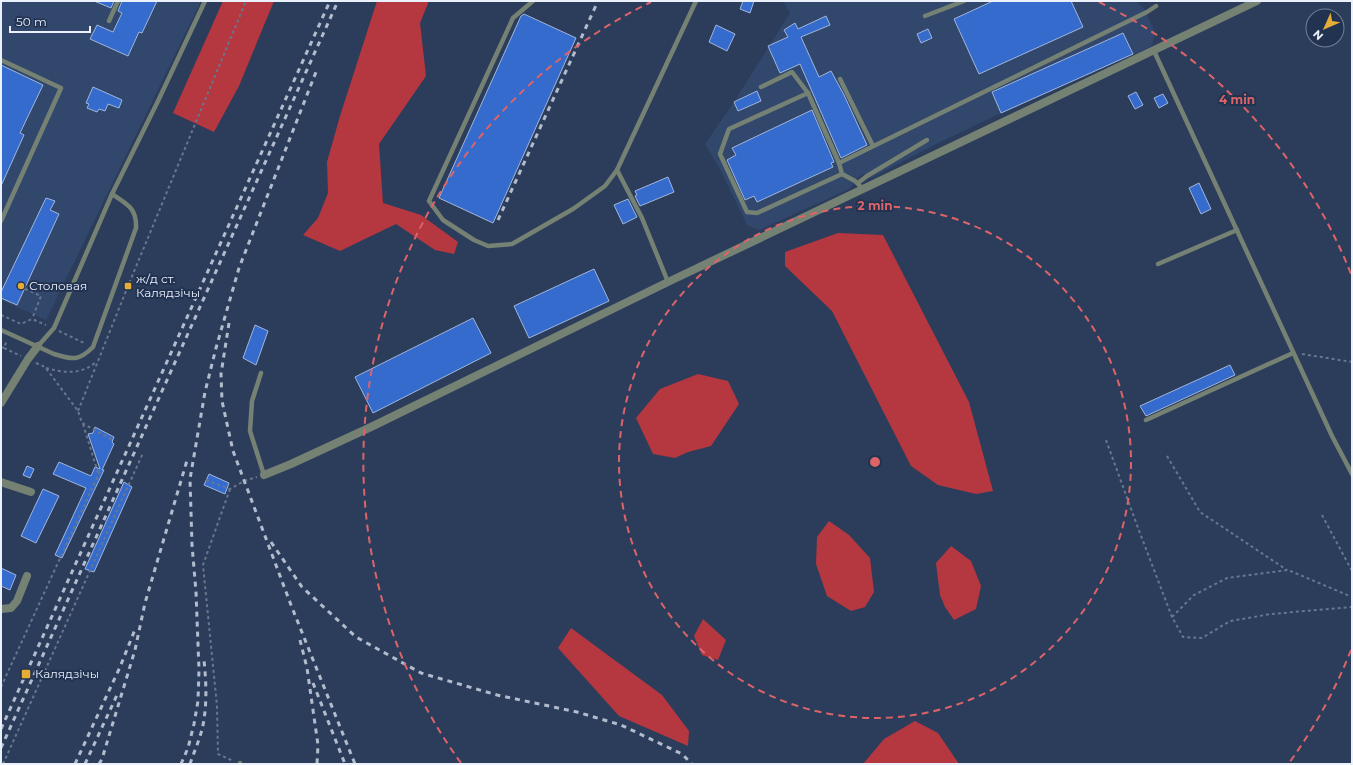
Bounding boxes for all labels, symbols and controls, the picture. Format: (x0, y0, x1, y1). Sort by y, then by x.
scale bar (10, 8, 90, 34)
north arrow (1305, 8, 1345, 48)
text: 50 m (16, 14, 47, 29)
text: N (1310, 27, 1326, 43)
text: 4 min (1219, 92, 1255, 107)
text: 2 min (858, 198, 892, 213)
place label: ж/д ст. Калядзічы (136, 271, 200, 300)
place label: Столовая (29, 278, 87, 293)
marker: Столовая (16, 281, 26, 291)
marker: ж/д ст. Калядзічы (123, 281, 133, 291)
centre of rings (868, 455, 882, 469)
place label: Калядзічы (35, 666, 99, 681)
marker: Калядзічы (20, 668, 32, 680)

